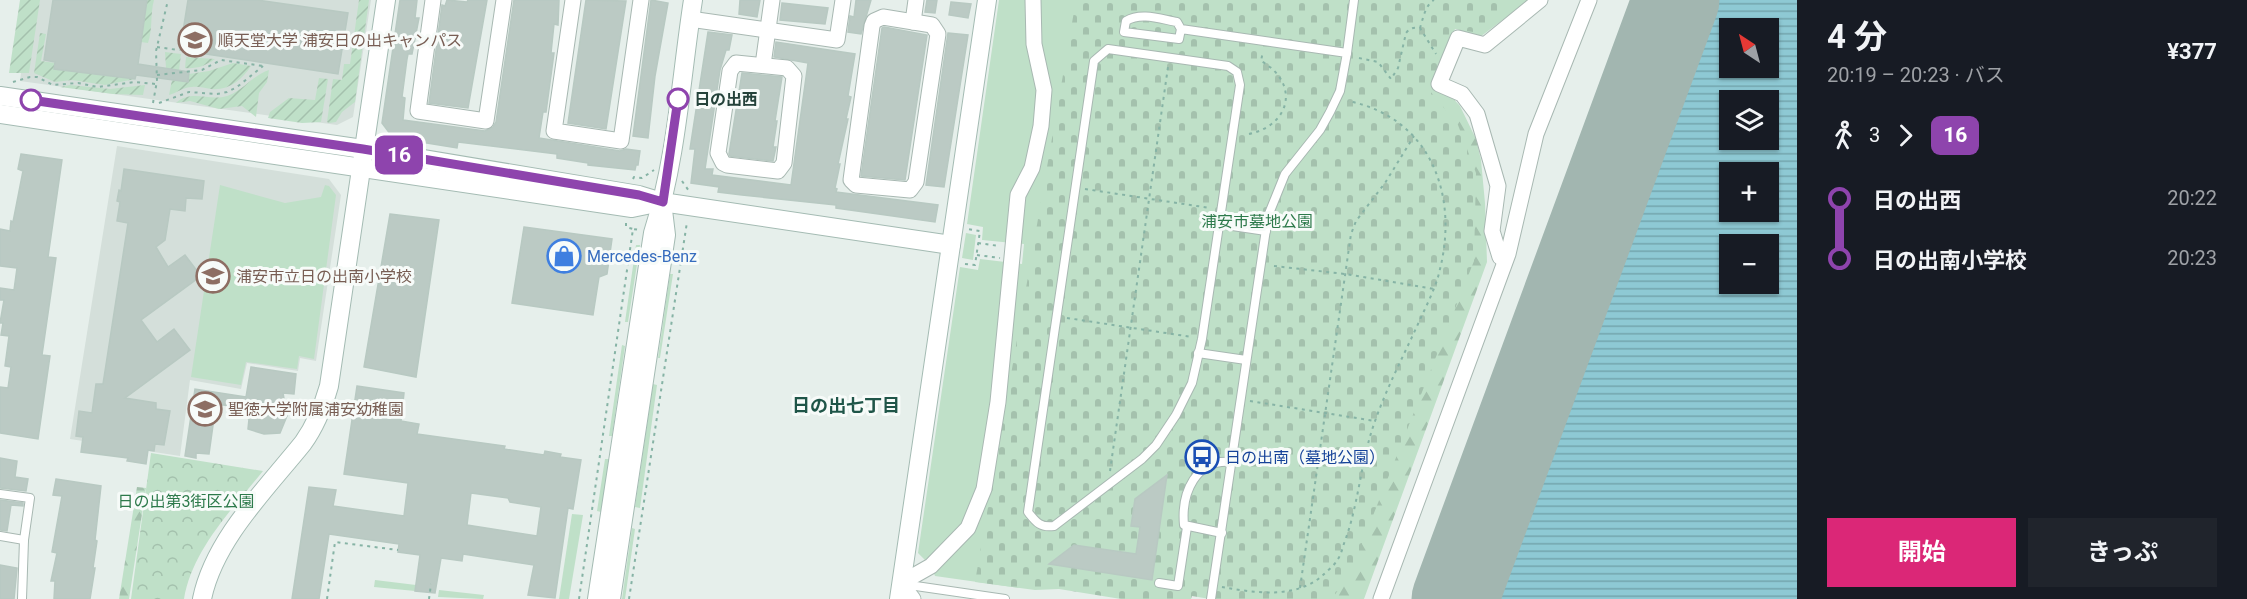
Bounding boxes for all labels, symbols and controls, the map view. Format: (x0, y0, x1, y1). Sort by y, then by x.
text: 4 分 (1827, 17, 1887, 56)
north arrow (1719, 18, 1779, 78)
map controls (1719, 18, 1779, 294)
school or university icon: 順天堂大学 浦安日の出キャンパス (177, 22, 213, 58)
place label: 順天堂大学 浦安日の出キャンパス (218, 31, 462, 50)
text: ¥377 (2167, 39, 2217, 64)
text: 20:19 – 20:23 · バス (1827, 63, 2005, 87)
marker: 日の出西 (667, 88, 689, 110)
unlabelled marker (20, 89, 42, 111)
place label: 日の出西 (694, 90, 758, 109)
button: layers (1719, 90, 1779, 150)
icon: walk (1827, 119, 1860, 152)
icon: forward (1889, 119, 1922, 152)
text: 3 (1869, 123, 1880, 147)
text: 16 (1943, 123, 1967, 147)
line badge: 16 (372, 136, 426, 174)
text: 16 (387, 143, 411, 167)
button: + (1719, 162, 1779, 222)
text: 20:22 (2167, 186, 2217, 210)
text: 日の出西 (1873, 188, 1961, 213)
park label: 浦安市墓地公園 (1201, 212, 1313, 231)
button: − (1719, 234, 1779, 294)
shop icon: Mercedes-Benz (546, 238, 582, 274)
text: 20:23 (2167, 246, 2217, 270)
place label: Mercedes-Benz (587, 247, 697, 266)
text: 日の出南小学校 (1873, 248, 2027, 273)
school or university icon: 浦安市立日の出南小学校 (195, 258, 231, 294)
place label: 浦安市立日の出南小学校 (236, 267, 412, 286)
school or university icon: 聖徳大学附属浦安幼稚園 (187, 391, 223, 427)
district label: 日の出七丁目 (792, 395, 900, 416)
place label: 聖徳大学附属浦安幼稚園 (228, 400, 404, 419)
bus stop icon: 日の出南（墓地公園） (1184, 439, 1220, 475)
place label: 日の出南（墓地公園） (1225, 448, 1385, 467)
park label: 日の出第3街区公園 (118, 492, 255, 511)
button: 開始 (1827, 518, 2016, 587)
button: きっぷ (2028, 518, 2217, 587)

